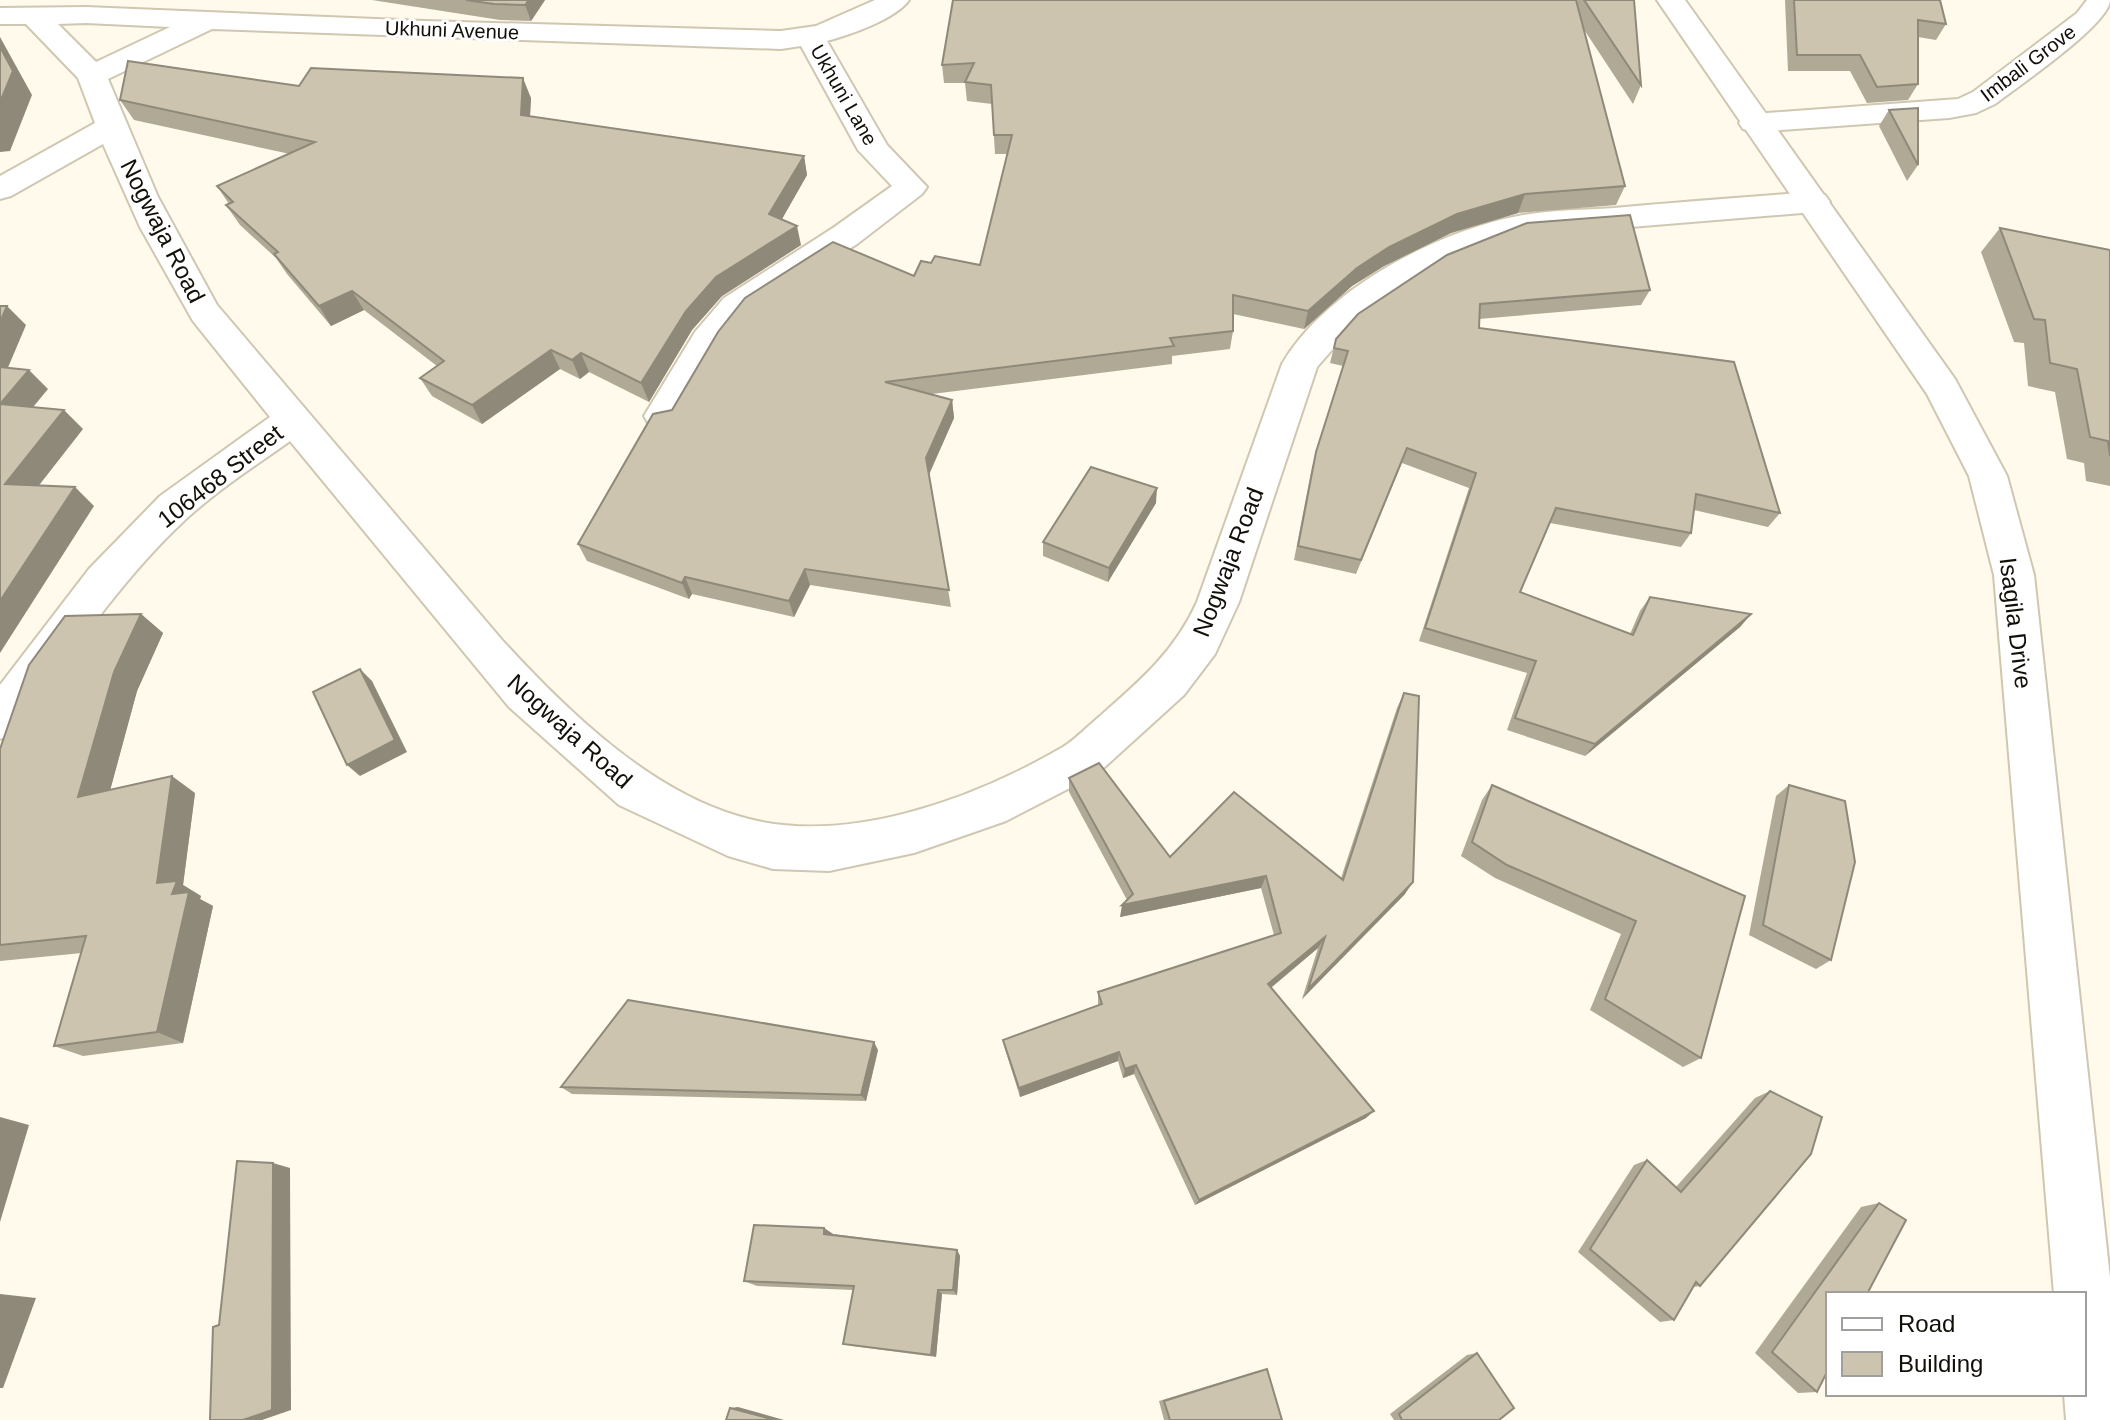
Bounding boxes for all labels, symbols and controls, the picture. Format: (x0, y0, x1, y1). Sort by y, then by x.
street label: Ukhuni Avenue (385, 17, 519, 43)
street label: Imbali Grove (1976, 20, 2080, 106)
street label: Ukhuni Lane (806, 41, 882, 149)
street label: Nogwaja Road (115, 155, 211, 307)
street label: 106468 Street (152, 419, 288, 533)
street label: Nogwaja Road (1187, 484, 1269, 640)
street label: Isagila Drive (1995, 556, 2037, 690)
street label: Nogwaja Road (502, 668, 638, 794)
legend (1826, 1292, 2086, 1396)
text: Road (1898, 1310, 1955, 1337)
text: Building (1898, 1350, 1983, 1377)

